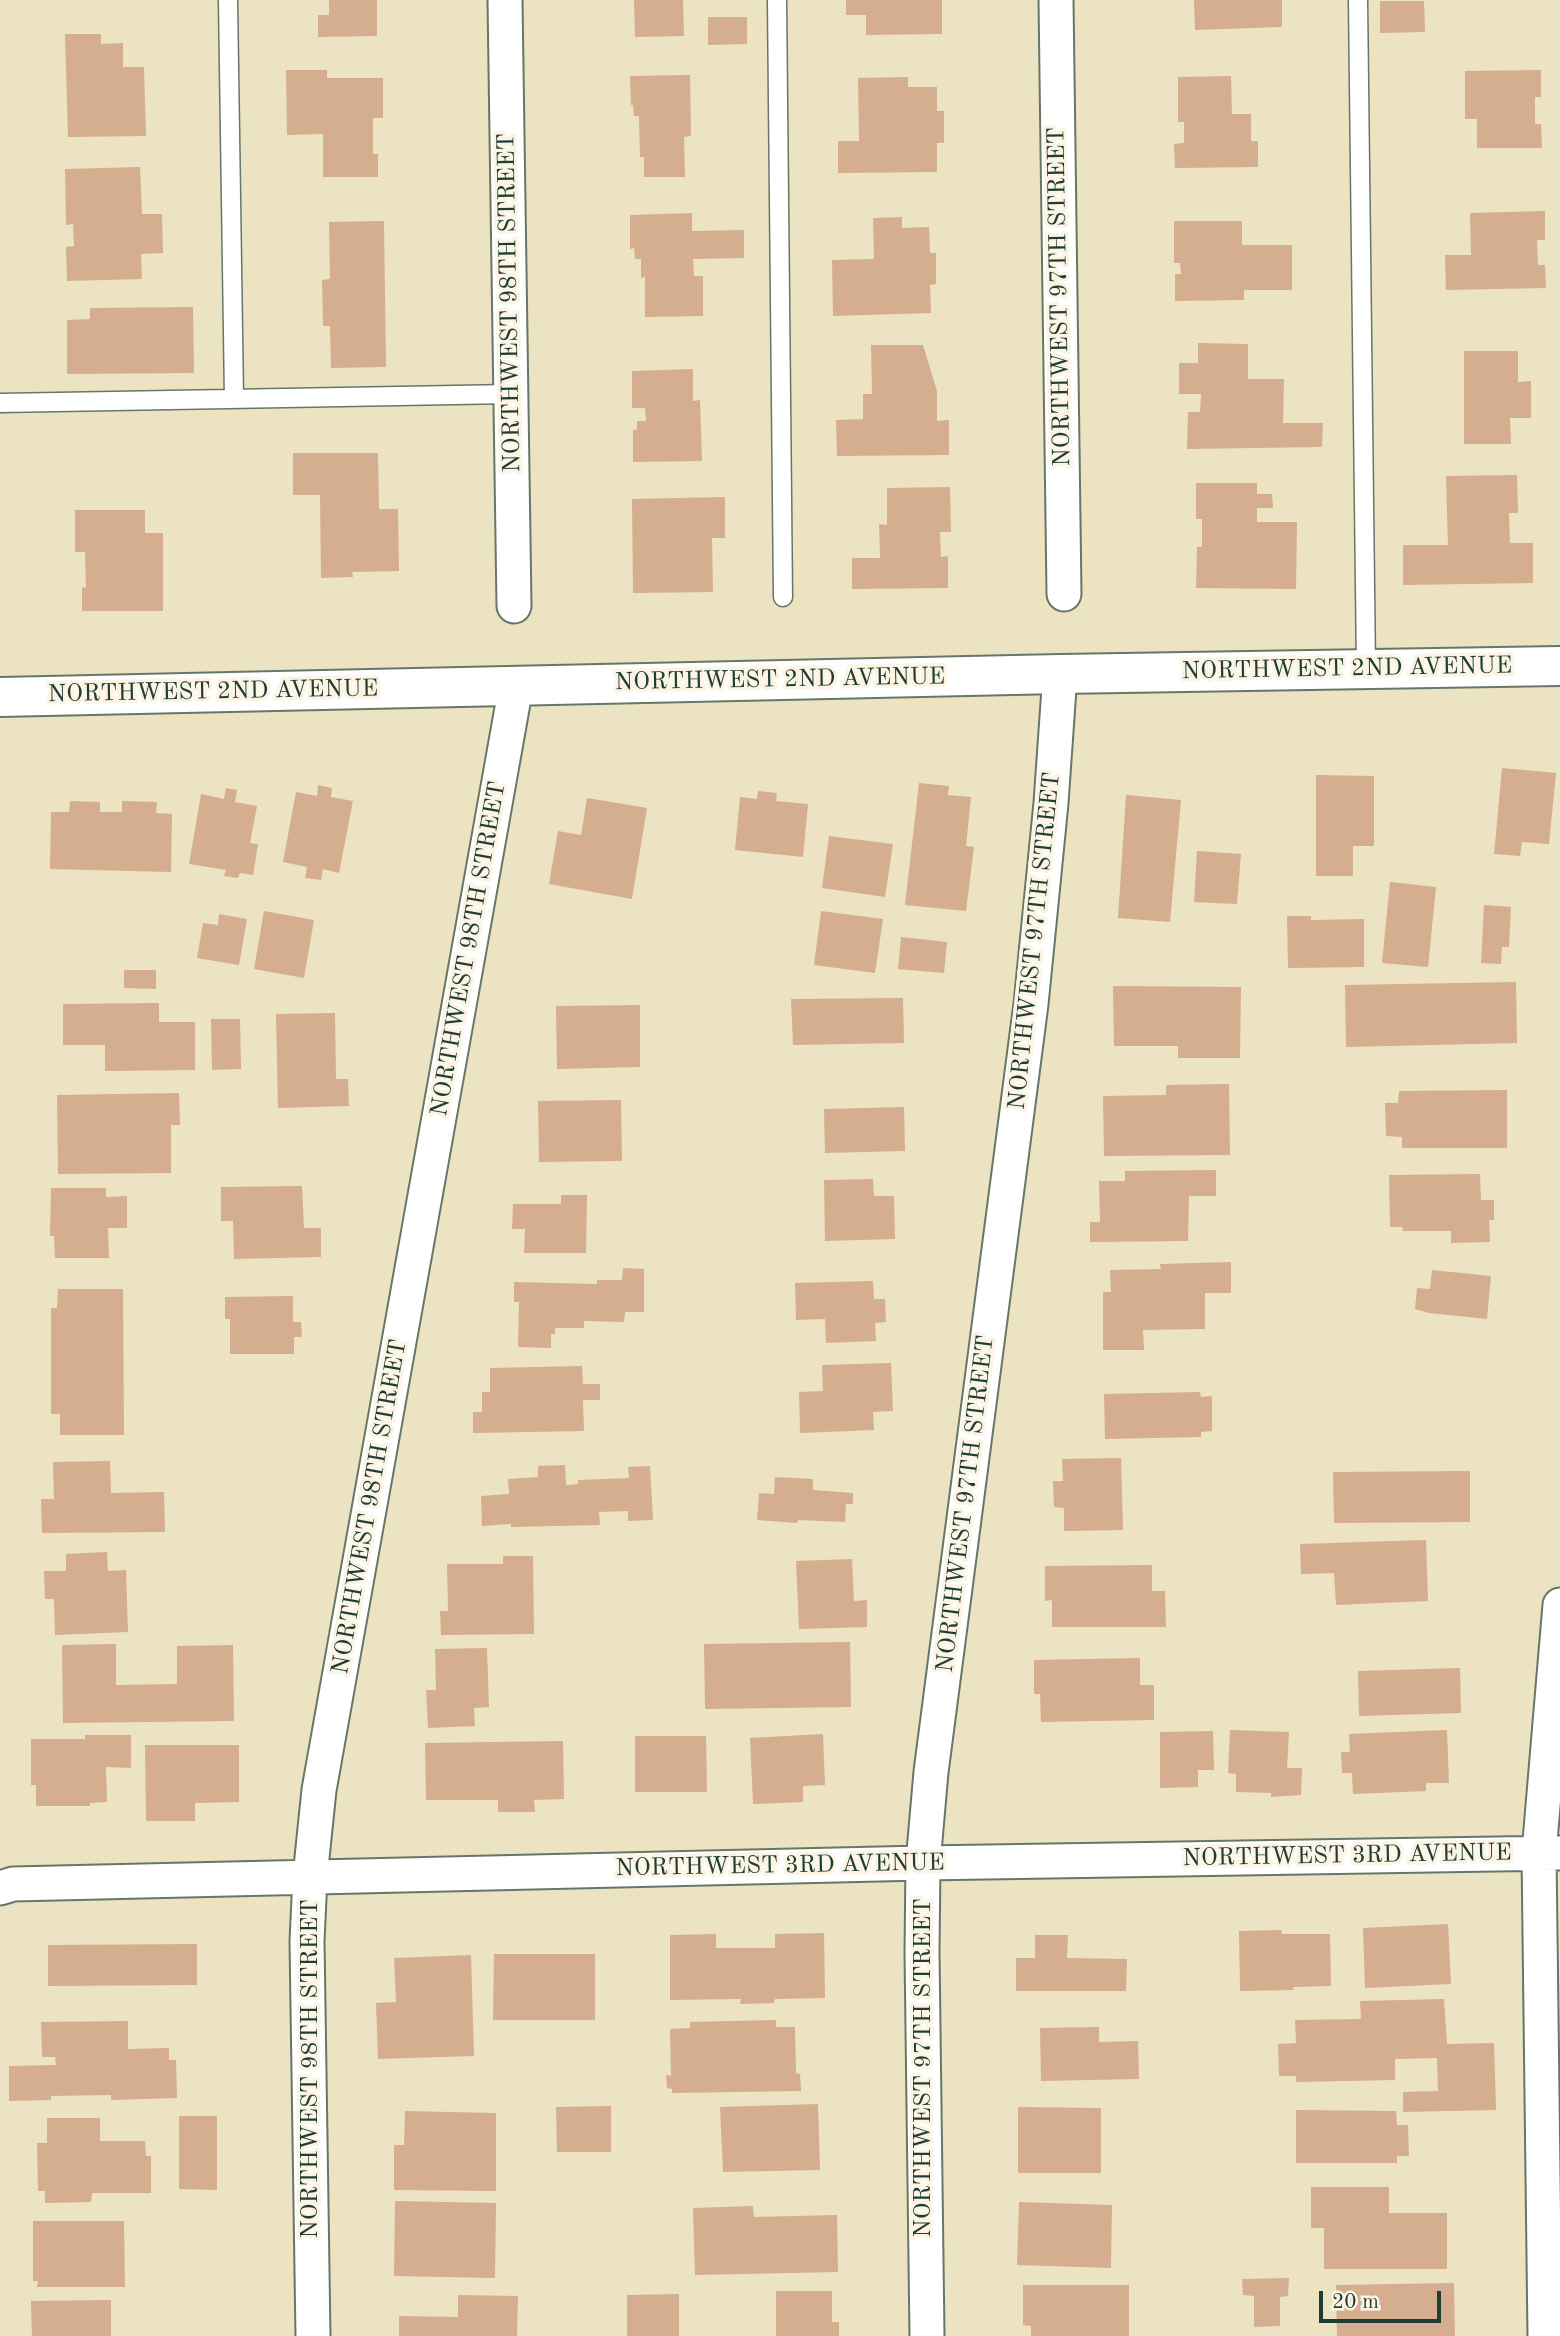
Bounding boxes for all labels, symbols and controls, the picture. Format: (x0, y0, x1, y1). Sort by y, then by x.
street label: NORTHWEST 97TH STREET (1043, 127, 1077, 467)
street label: NORTHWEST 98TH STREET (493, 133, 527, 473)
street label: NORTHWEST 2ND AVENUE (1182, 652, 1512, 686)
street label: NORTHWEST 2ND AVENUE (615, 663, 945, 697)
street label: NORTHWEST 2ND AVENUE (48, 675, 378, 709)
street label: NORTHWEST 97TH STREET (1003, 771, 1067, 1111)
street label: NORTHWEST 98TH STREET (425, 779, 513, 1119)
street label: NORTHWEST 97TH STREET (931, 1334, 1001, 1674)
street label: NORTHWEST 98TH STREET (326, 1337, 414, 1677)
street label: NORTHWEST 3RD AVENUE (1182, 1839, 1512, 1873)
street label: NORTHWEST 3RD AVENUE (615, 1849, 945, 1883)
street label: NORTHWEST 97TH STREET (910, 1898, 938, 2238)
street label: NORTHWEST 98TH STREET (297, 1899, 325, 2239)
scale bar (1322, 2276, 1444, 2320)
text: 20 m (1332, 2292, 1379, 2313)

